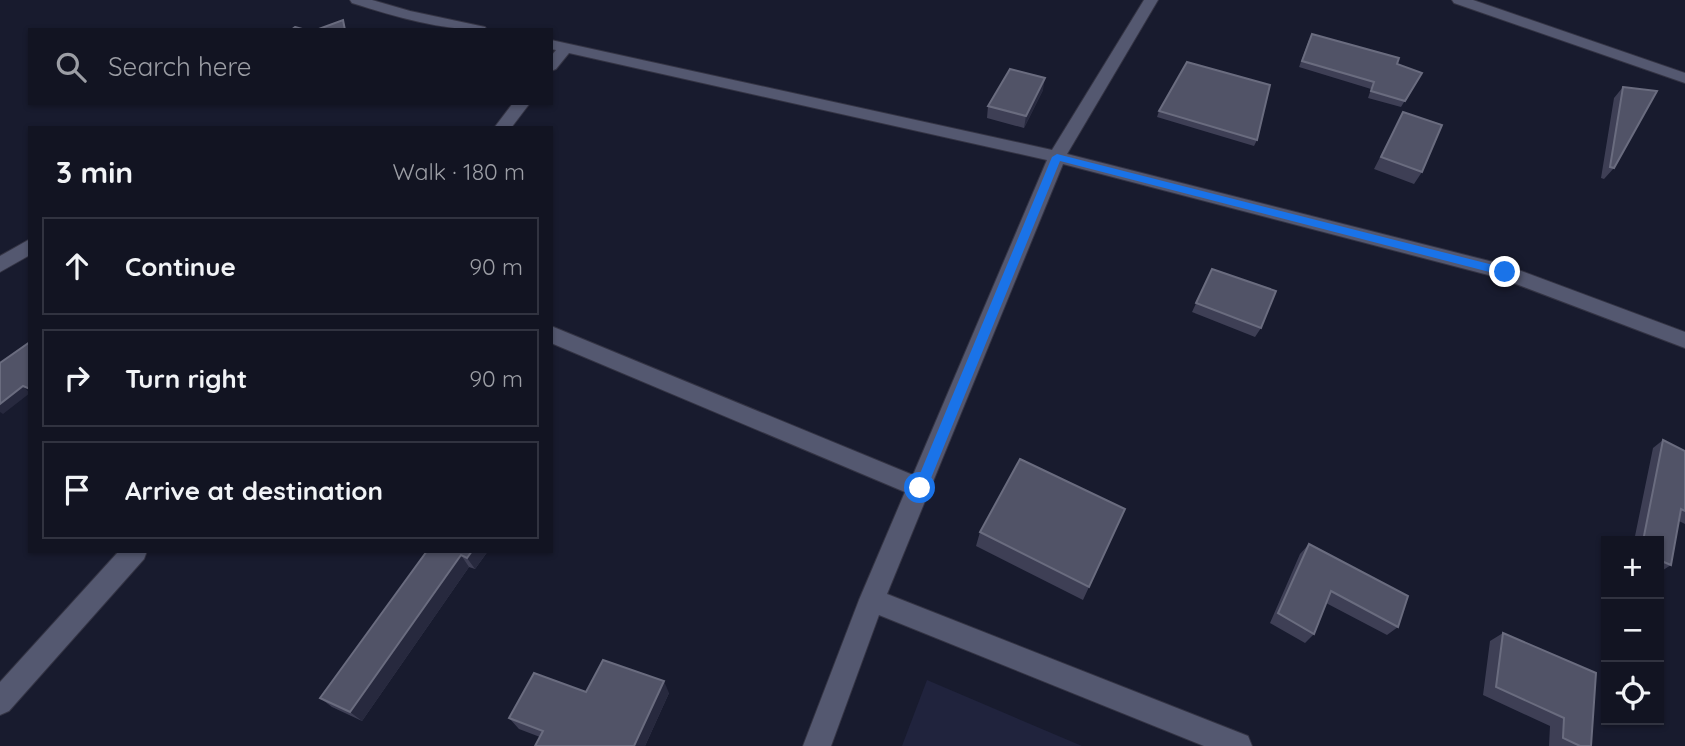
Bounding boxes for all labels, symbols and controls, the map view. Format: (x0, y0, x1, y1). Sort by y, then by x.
search box (28, 28, 553, 105)
icon: search (52, 48, 90, 86)
text: Search here (108, 50, 252, 83)
text: 3 min (56, 153, 133, 191)
text: Walk · 180 m (393, 157, 525, 186)
icon: ahead (58, 247, 96, 285)
text: Continue (125, 250, 236, 283)
text: 90 m (469, 252, 523, 281)
route end (1489, 256, 1520, 287)
icon: right (58, 359, 96, 397)
text: Turn right (125, 362, 247, 395)
text: 90 m (469, 364, 523, 393)
icon: arrive (58, 471, 96, 509)
route start (904, 472, 935, 503)
text: Arrive at destination (125, 474, 383, 507)
map controls (1601, 536, 1664, 725)
button: + (1601, 536, 1664, 599)
button: − (1601, 599, 1664, 662)
button: locate (1601, 662, 1664, 725)

